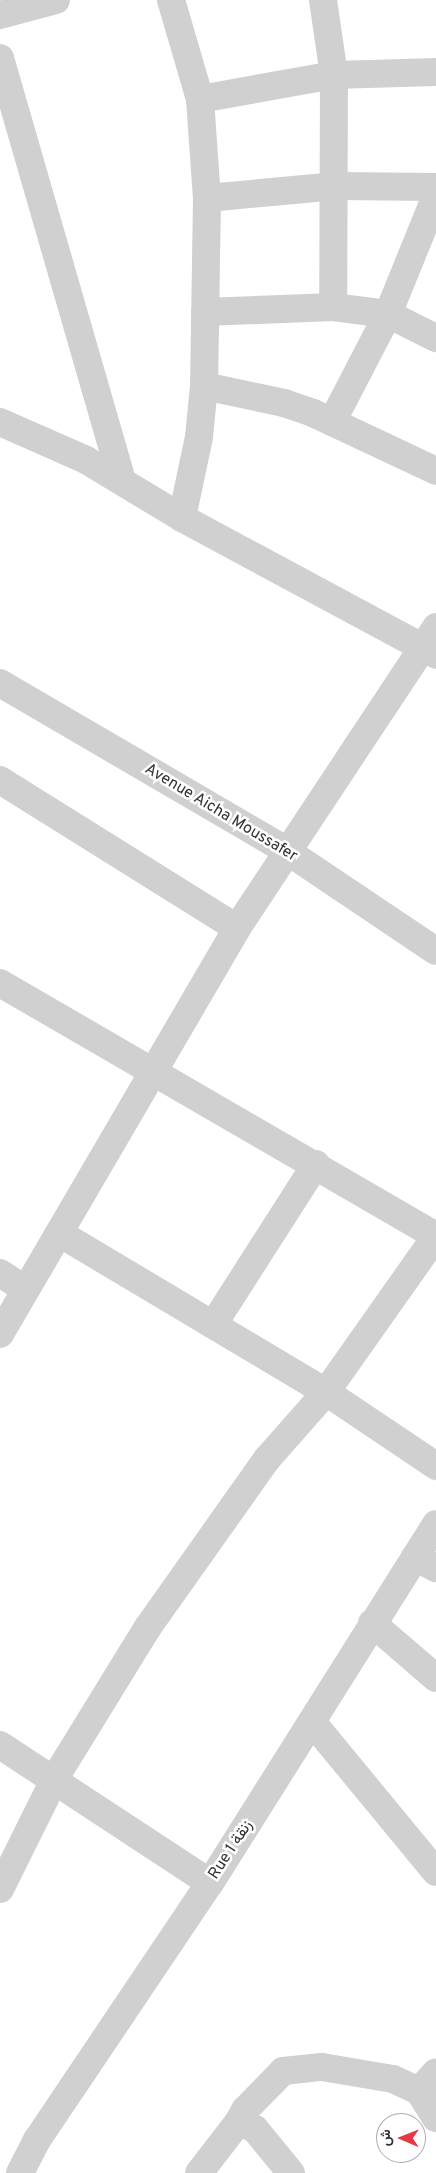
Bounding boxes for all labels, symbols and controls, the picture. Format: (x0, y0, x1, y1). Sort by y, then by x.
street label: Avenue Aicha Moussafer (141, 760, 301, 866)
street label: Rue 1 زنقة (205, 1817, 257, 1883)
north arrow (376, 2113, 426, 2163)
text: ش (378, 2129, 395, 2146)

